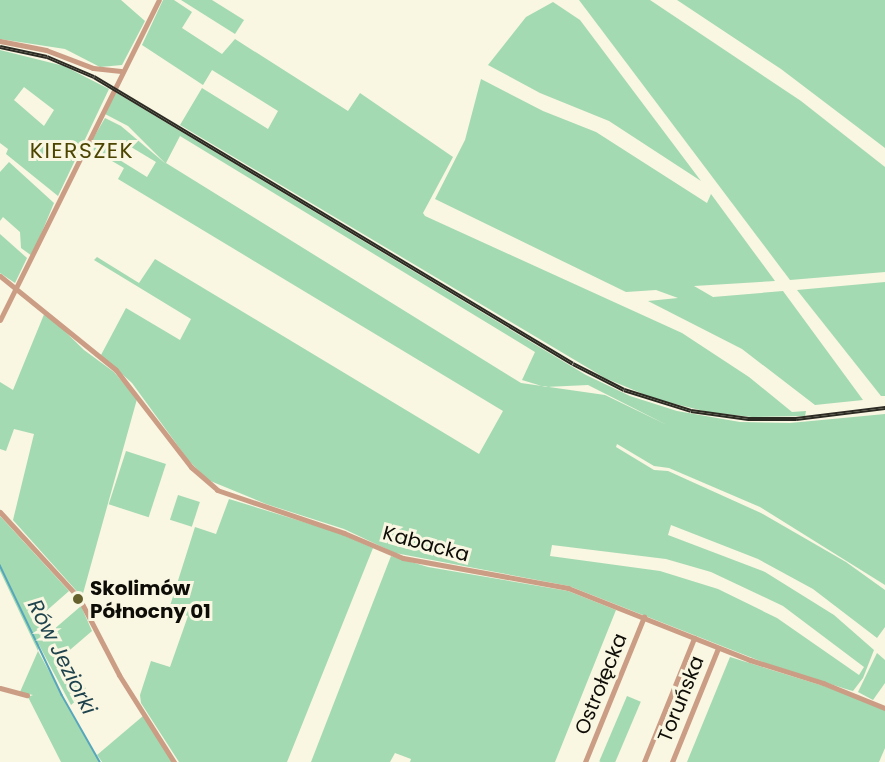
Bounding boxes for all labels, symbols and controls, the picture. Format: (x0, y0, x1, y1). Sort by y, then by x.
district label: KIERSZEK (30, 138, 134, 164)
street label: Kabacka (380, 521, 472, 567)
place label: Skolimów Północny 01 (90, 576, 211, 623)
marker: Skolimów Północny 01 (71, 592, 85, 606)
water label: Rów Jeziorki (22, 595, 102, 719)
street label: Ostrołęcka (570, 630, 632, 738)
street label: Toruńska (653, 652, 709, 746)

